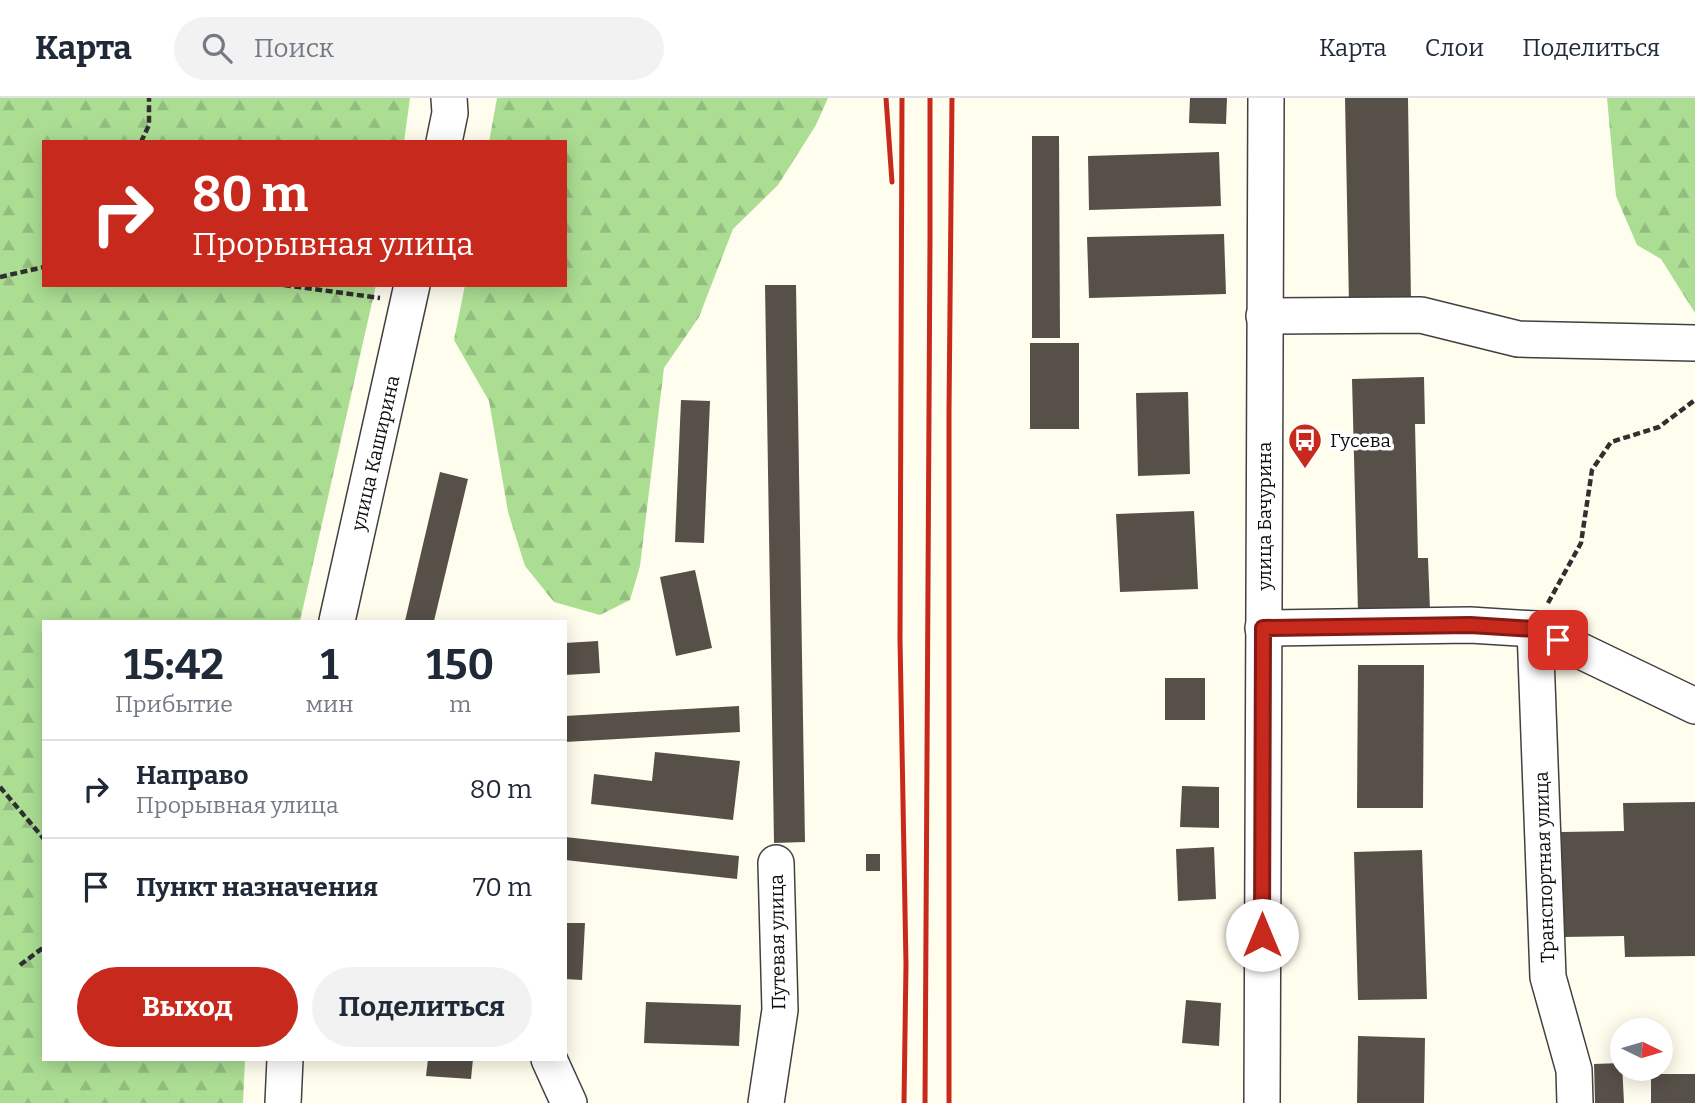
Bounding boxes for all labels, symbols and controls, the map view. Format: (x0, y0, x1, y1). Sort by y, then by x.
search box (174, 17, 664, 80)
text: Карта (35, 28, 132, 68)
icon: search (198, 29, 236, 67)
text: Поиск (254, 33, 334, 64)
text: Карта (1319, 34, 1387, 62)
text: Слои (1425, 34, 1484, 62)
text: Поделиться (1522, 34, 1660, 62)
text: 80 m (192, 165, 308, 224)
icon: right (77, 168, 168, 259)
text: Прорывная улица (192, 225, 474, 263)
street label: улица Каширина (346, 372, 405, 534)
bus stop icon: Гусева (1286, 421, 1324, 470)
place label: Гусева (1330, 429, 1391, 452)
street label: улица Бачурина (1253, 441, 1276, 591)
pin (1528, 610, 1588, 670)
icon: arrive (1539, 621, 1577, 659)
text: 15:42 (124, 640, 224, 690)
text: 1 (320, 640, 339, 690)
text: 150 (426, 640, 494, 690)
text: Прибытие (115, 690, 233, 718)
text: мин (306, 690, 353, 718)
text: m (449, 690, 471, 718)
text: Направо (136, 760, 249, 791)
icon: right (77, 770, 115, 808)
street label: Транспортная улица (1530, 770, 1559, 963)
text: 80 m (470, 774, 532, 805)
text: Прорывная улица (136, 791, 339, 819)
icon: arrive (77, 868, 115, 906)
text: Пункт назначения (136, 872, 378, 903)
text: 70 m (473, 872, 532, 903)
street label: Путевая улица (765, 873, 790, 1010)
position arrow (1225, 898, 1299, 972)
button: Выход (77, 967, 298, 1047)
button: Поделиться (312, 967, 532, 1047)
north arrow (1610, 1018, 1673, 1082)
map controls (1610, 1018, 1673, 1081)

